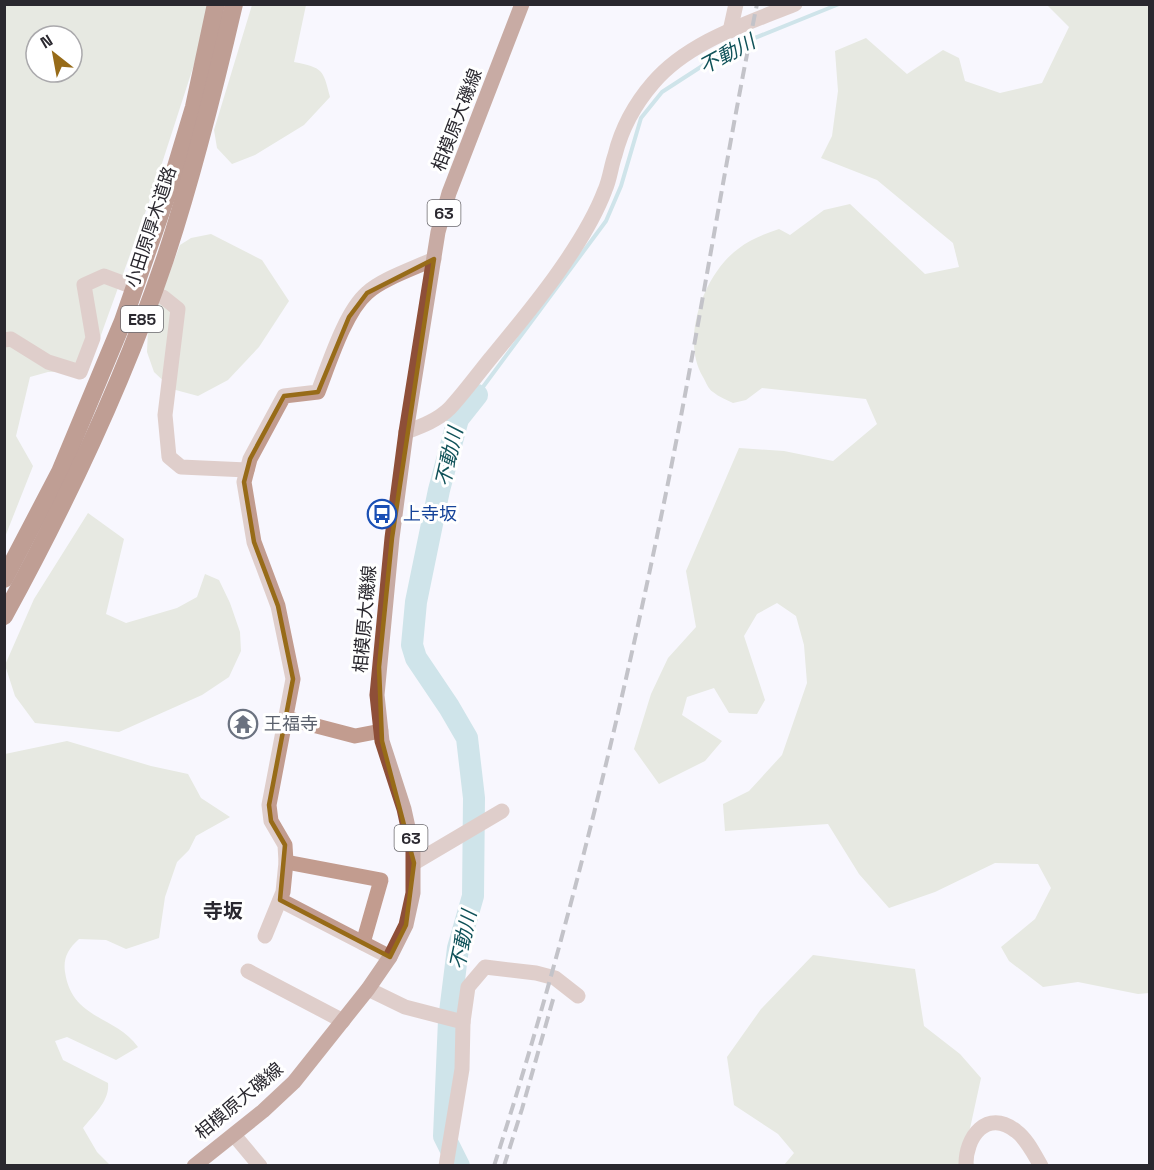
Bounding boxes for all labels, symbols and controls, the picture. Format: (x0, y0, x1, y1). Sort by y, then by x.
north arrow (24, 24, 84, 84)
water label: 不動川 (694, 27, 761, 80)
text: N (37, 30, 57, 53)
street label: 相模原大磯線 (426, 65, 487, 174)
street label: 小田原厚木道路 (120, 163, 181, 290)
road number: 63 (428, 200, 460, 226)
road number: E85 (121, 306, 163, 332)
water label: 不動川 (430, 423, 469, 489)
bus stop icon: 上寺坂 (366, 498, 398, 530)
place label: 上寺坂 (403, 502, 457, 525)
street label: 相模原大磯線 (348, 564, 381, 674)
temple icon: 王福寺 (227, 708, 259, 740)
place label: 王福寺 (264, 712, 318, 735)
road number: 63 (394, 825, 428, 851)
district label: 寺坂 (203, 898, 243, 924)
water label: 不動川 (444, 906, 482, 972)
street label: 相模原大磯線 (190, 1057, 287, 1144)

